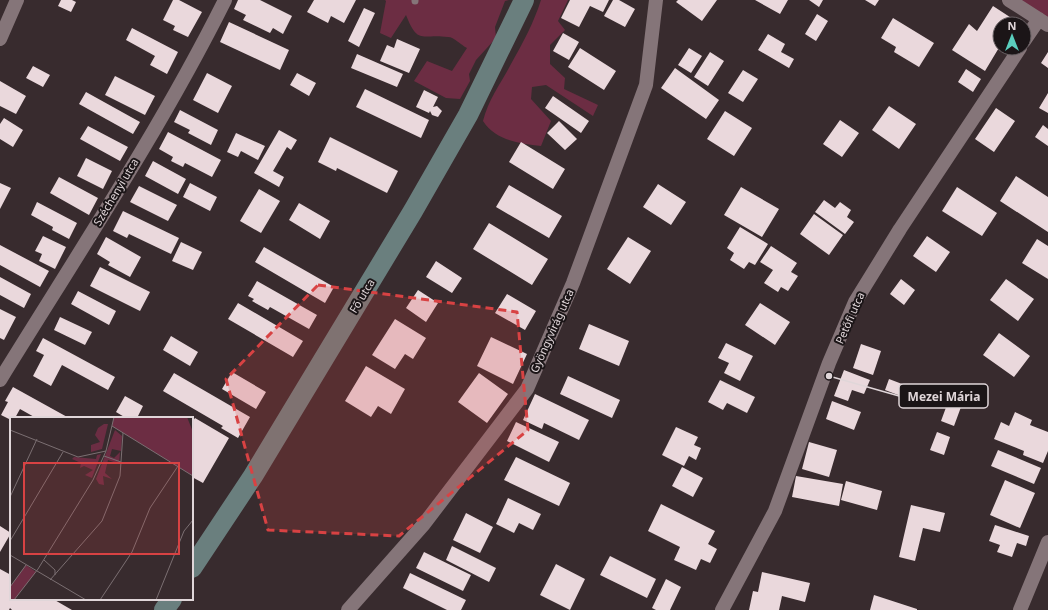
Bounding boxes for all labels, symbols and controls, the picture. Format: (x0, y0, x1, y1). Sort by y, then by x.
north arrow (992, 16, 1032, 56)
text: N (1008, 18, 1016, 33)
street label: Széchenyi utca (90, 155, 142, 228)
street label: Fő utca (345, 276, 378, 316)
street label: Gyöngyvirág utca (526, 287, 577, 375)
street label: Petőfi utca (831, 290, 868, 346)
callout: Mezei Mária (899, 384, 988, 408)
text: Mezei Mária (908, 388, 980, 405)
inset map (10, 417, 193, 600)

